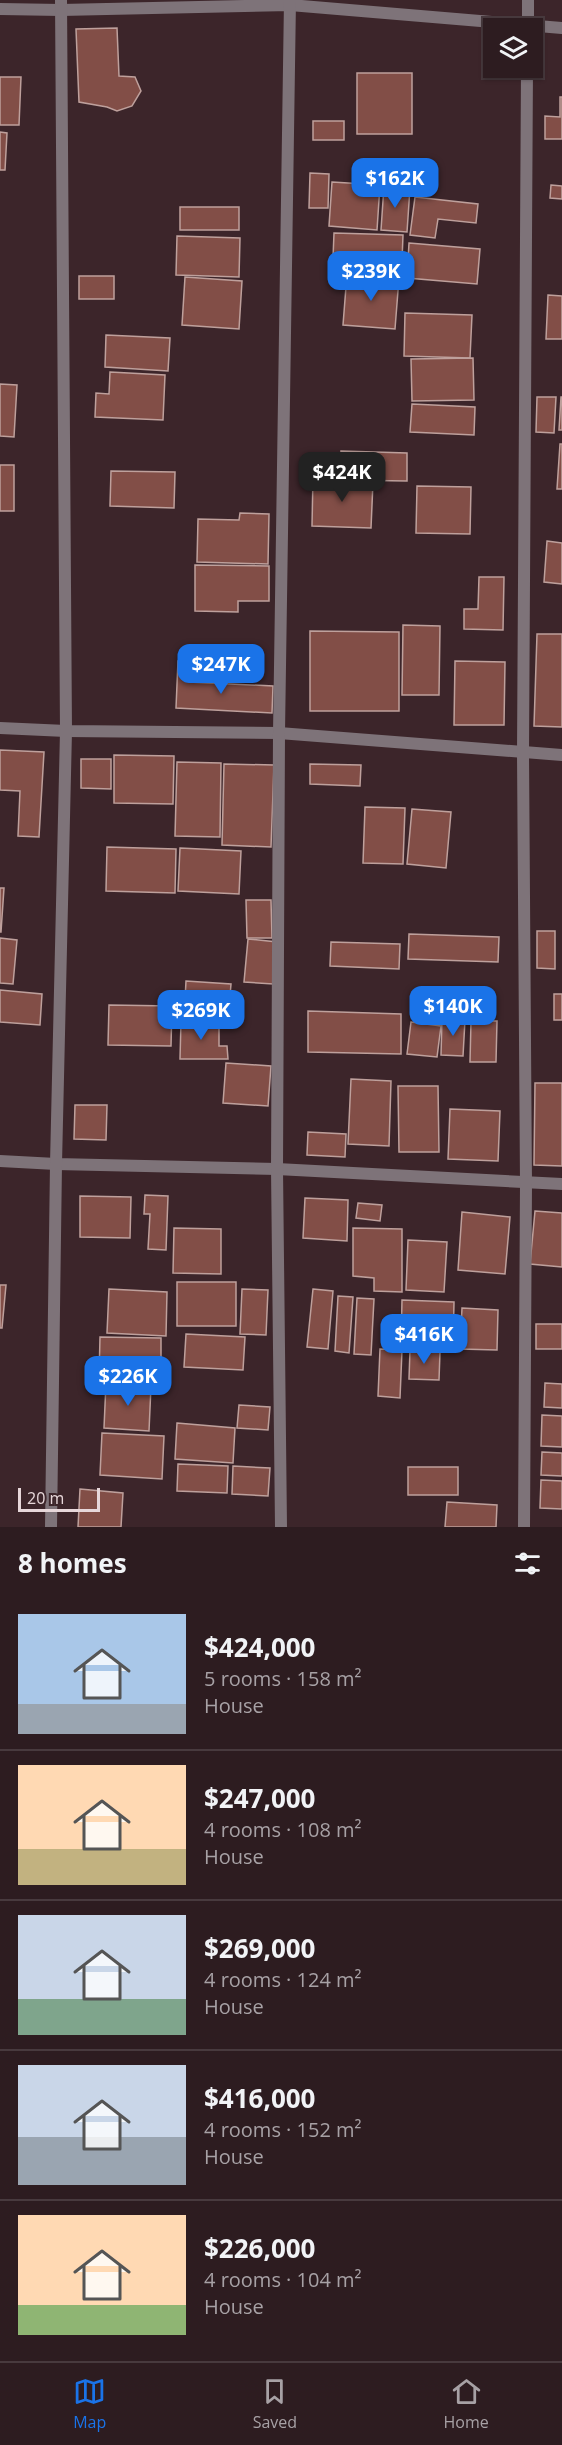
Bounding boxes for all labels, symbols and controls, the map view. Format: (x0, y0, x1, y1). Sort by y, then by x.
map controls (483, 18, 543, 78)
button: layers (483, 18, 543, 78)
pin: $162K (353, 158, 437, 209)
text: $162K (365, 164, 425, 191)
pin: $239K (329, 251, 413, 302)
text: $239K (341, 257, 401, 284)
pin: $424K (300, 452, 384, 503)
text: $424K (312, 458, 372, 485)
pin: $247K (179, 644, 263, 695)
text: $247K (191, 650, 251, 677)
pin: $140K (411, 986, 495, 1037)
pin: $269K (159, 990, 243, 1041)
text: $140K (423, 992, 483, 1019)
text: $269K (171, 996, 231, 1023)
pin: $416K (382, 1314, 466, 1365)
text: $416K (394, 1320, 454, 1347)
pin: $226K (86, 1356, 170, 1407)
text: $226K (98, 1362, 158, 1389)
scale bar (18, 1485, 100, 1512)
text: 20 m (27, 1487, 64, 1509)
text: 8 homes (18, 1545, 127, 1581)
icon: filters (511, 1547, 544, 1580)
text: $424,000 (204, 1629, 315, 1665)
icon: home (66, 1638, 138, 1710)
text: 5 rooms · 158 m² (204, 1665, 362, 1692)
text: House (204, 1692, 264, 1719)
text: $247,000 (204, 1780, 315, 1816)
icon: home (66, 1789, 138, 1861)
text: 4 rooms · 108 m² (204, 1816, 362, 1843)
text: House (204, 1843, 264, 1870)
text: $269,000 (204, 1930, 315, 1966)
icon: home (66, 1939, 138, 2011)
text: 4 rooms · 124 m² (204, 1966, 362, 1993)
text: House (204, 1993, 264, 2020)
text: $416,000 (204, 2080, 315, 2116)
icon: home (66, 2089, 138, 2161)
text: 4 rooms · 152 m² (204, 2116, 362, 2143)
text: House (204, 2143, 264, 2170)
text: $226,000 (204, 2230, 315, 2266)
icon: home (66, 2239, 138, 2311)
text: 4 rooms · 104 m² (204, 2266, 362, 2293)
text: House (204, 2293, 264, 2320)
tab: Map (73, 2375, 106, 2433)
tab: Saved (253, 2375, 297, 2433)
tab: Home (444, 2375, 489, 2433)

